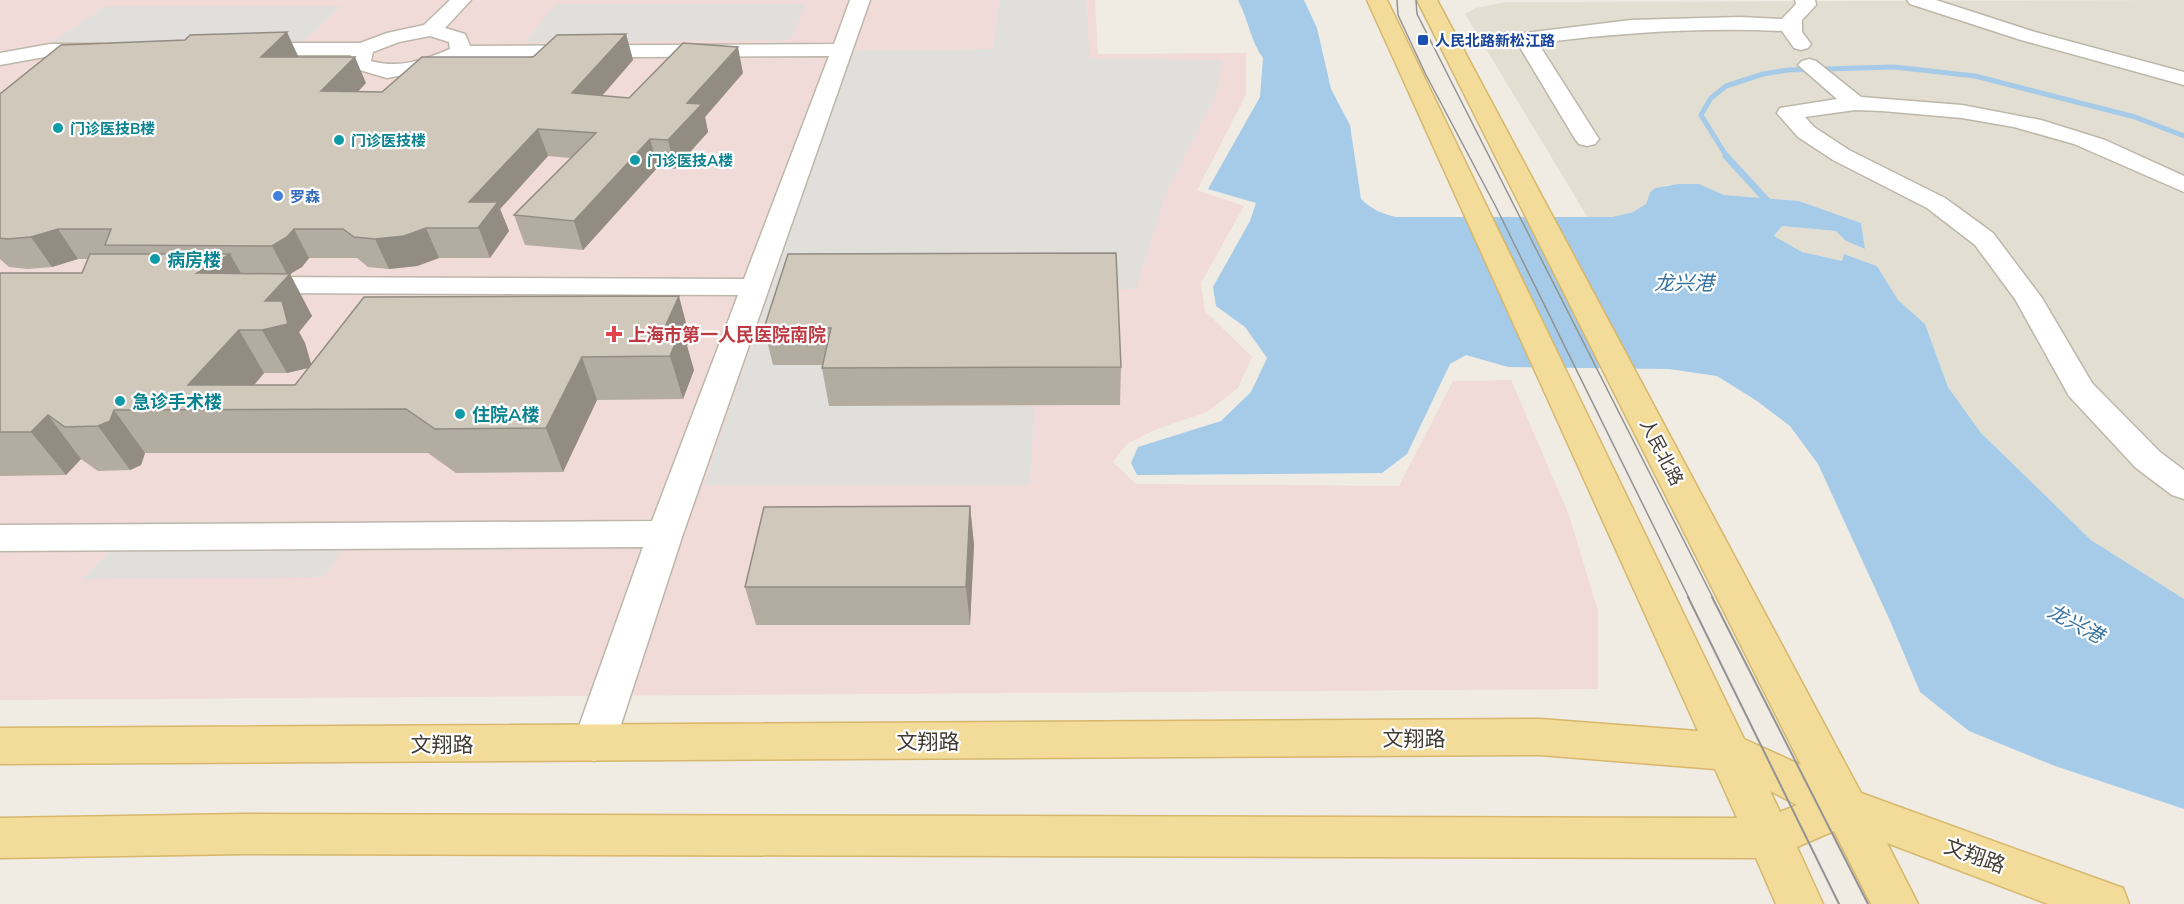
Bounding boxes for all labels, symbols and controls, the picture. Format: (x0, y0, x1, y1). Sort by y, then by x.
place label: 人民北路新松江路 (1435, 31, 1555, 50)
marker: 人民北路新松江路 (1416, 33, 1430, 47)
place label: 门诊医技B楼 (70, 119, 155, 138)
marker: 门诊医技B楼 (51, 121, 65, 135)
place label: 门诊医技楼 (351, 131, 426, 150)
marker: 门诊医技楼 (332, 133, 346, 147)
place label: 门诊医技A楼 (647, 151, 733, 170)
marker: 门诊医技A楼 (628, 153, 642, 167)
place label: 罗森 (290, 187, 320, 206)
marker: 罗森 (271, 189, 285, 203)
place label: 病房楼 (167, 248, 221, 271)
marker: 病房楼 (148, 252, 162, 266)
water label: 龙兴港 (1654, 270, 1717, 295)
place label: 上海市第一人民医院南院 (628, 323, 826, 346)
marker: 上海市第一人民医院南院 (605, 325, 623, 343)
place label: 急诊手术楼 (132, 390, 222, 413)
marker: 急诊手术楼 (113, 394, 127, 408)
place label: 住院A楼 (472, 403, 540, 426)
marker: 住院A楼 (453, 407, 467, 421)
street label: 人民北路 (1635, 415, 1689, 489)
water label: 龙兴港 (2044, 598, 2111, 650)
street label: 文翔路 (1383, 725, 1446, 751)
street label: 文翔路 (897, 728, 960, 754)
street label: 文翔路 (411, 731, 474, 757)
street label: 文翔路 (1941, 832, 2009, 878)

